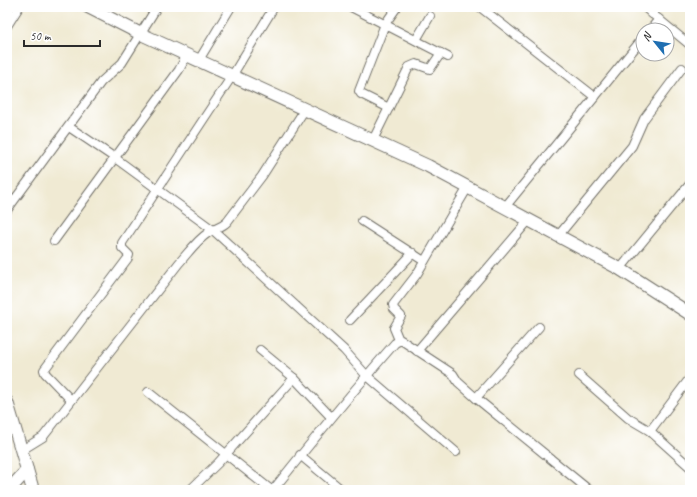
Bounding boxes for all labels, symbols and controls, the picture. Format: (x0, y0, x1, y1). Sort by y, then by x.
scale bar (24, 22, 100, 48)
north arrow (635, 22, 675, 62)
text: 50 m (30, 28, 52, 44)
text: N (639, 29, 655, 43)

